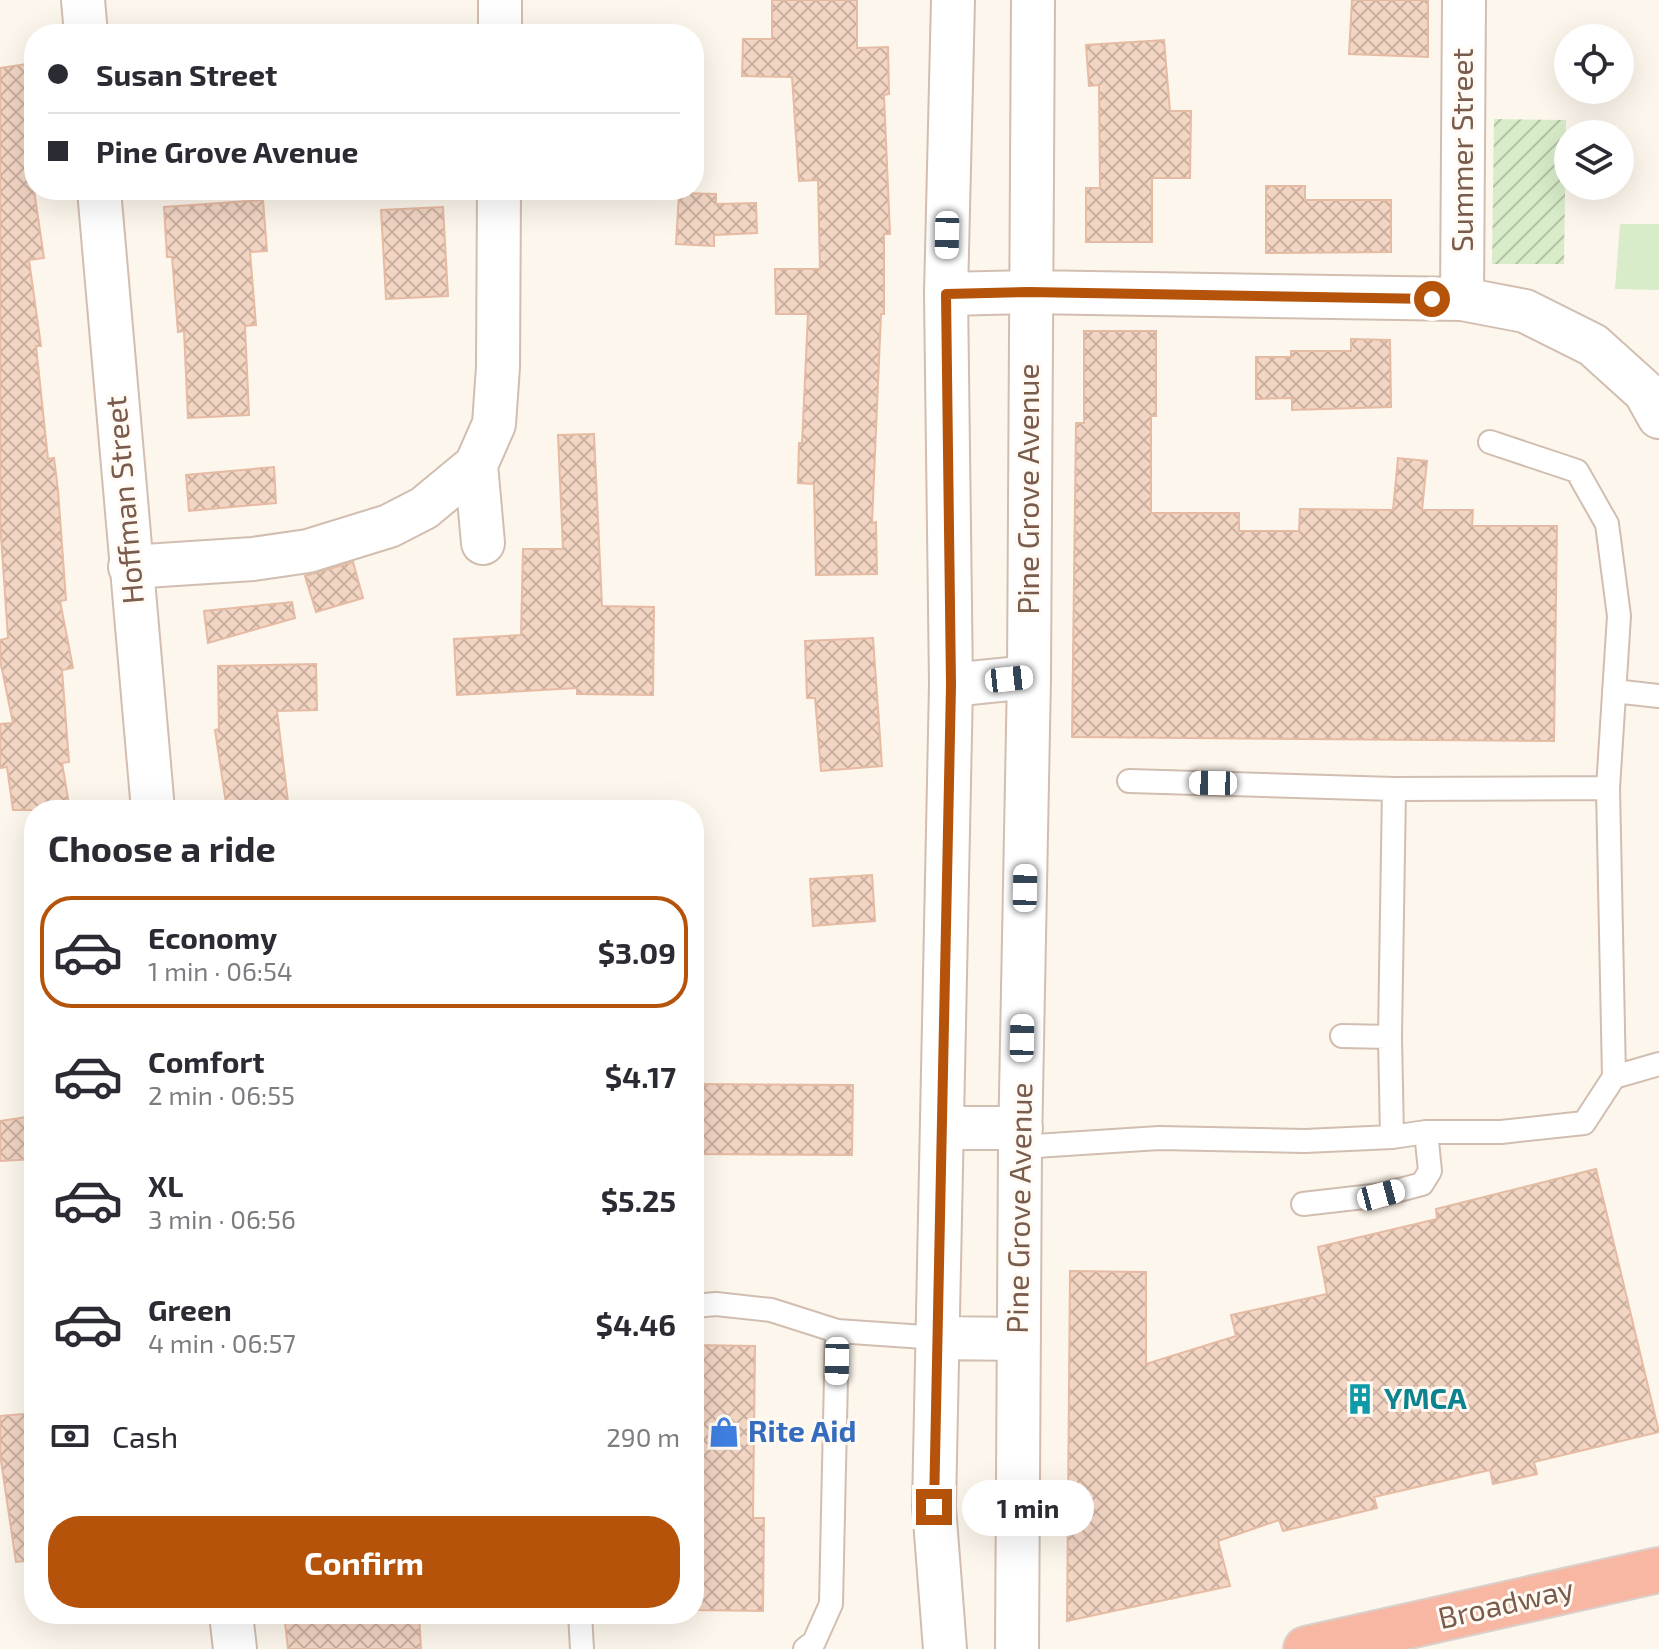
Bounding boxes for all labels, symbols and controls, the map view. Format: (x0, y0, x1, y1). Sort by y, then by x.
map controls (1554, 24, 1634, 200)
button: locate (1554, 24, 1634, 104)
street label: Summer Street (1443, 48, 1479, 252)
text: Susan Street (96, 56, 277, 92)
button: layers (1554, 120, 1634, 200)
text: Pine Grove Avenue (96, 133, 358, 169)
car (935, 211, 959, 259)
route start (1414, 281, 1450, 317)
street label: Pine Grove Avenue (1009, 363, 1045, 615)
street label: Hoffman Street (96, 395, 150, 606)
car (984, 665, 1034, 693)
car (1189, 771, 1237, 795)
text: Choose a ride (48, 826, 276, 869)
car (1013, 864, 1037, 912)
icon: car (52, 916, 124, 988)
text: Economy (148, 919, 277, 955)
text: $3.09 (598, 934, 676, 970)
text: 1 min · 06:54 (148, 955, 293, 986)
car (1010, 1014, 1034, 1062)
icon: car (52, 1040, 124, 1112)
text: Comfort (148, 1043, 265, 1079)
text: $4.17 (605, 1058, 676, 1094)
text: 2 min · 06:55 (148, 1079, 295, 1110)
street label: Pine Grove Avenue (998, 1082, 1038, 1334)
icon: car (52, 1164, 124, 1236)
text: XL (148, 1167, 183, 1203)
car (1355, 1177, 1407, 1213)
text: $5.25 (601, 1182, 676, 1218)
text: 3 min · 06:56 (148, 1203, 296, 1234)
icon: car (52, 1288, 124, 1360)
text: Green (148, 1291, 232, 1327)
text: $4.46 (595, 1306, 676, 1342)
text: 4 min · 06:57 (148, 1327, 296, 1358)
car (825, 1337, 849, 1385)
place label: YMCA (1384, 1379, 1467, 1415)
building icon: YMCA (1343, 1382, 1377, 1416)
place label: Rite Aid (748, 1412, 856, 1448)
icon: cash (48, 1414, 92, 1458)
shop icon: Rite Aid (707, 1415, 741, 1449)
text: Cash (112, 1418, 178, 1454)
text: 290 m (606, 1421, 680, 1452)
callout: 1 min (962, 1479, 1094, 1535)
route end (916, 1489, 952, 1525)
text: 1 min (997, 1492, 1059, 1523)
button: Confirm (48, 1516, 680, 1608)
street label: Broadway (1434, 1569, 1577, 1635)

